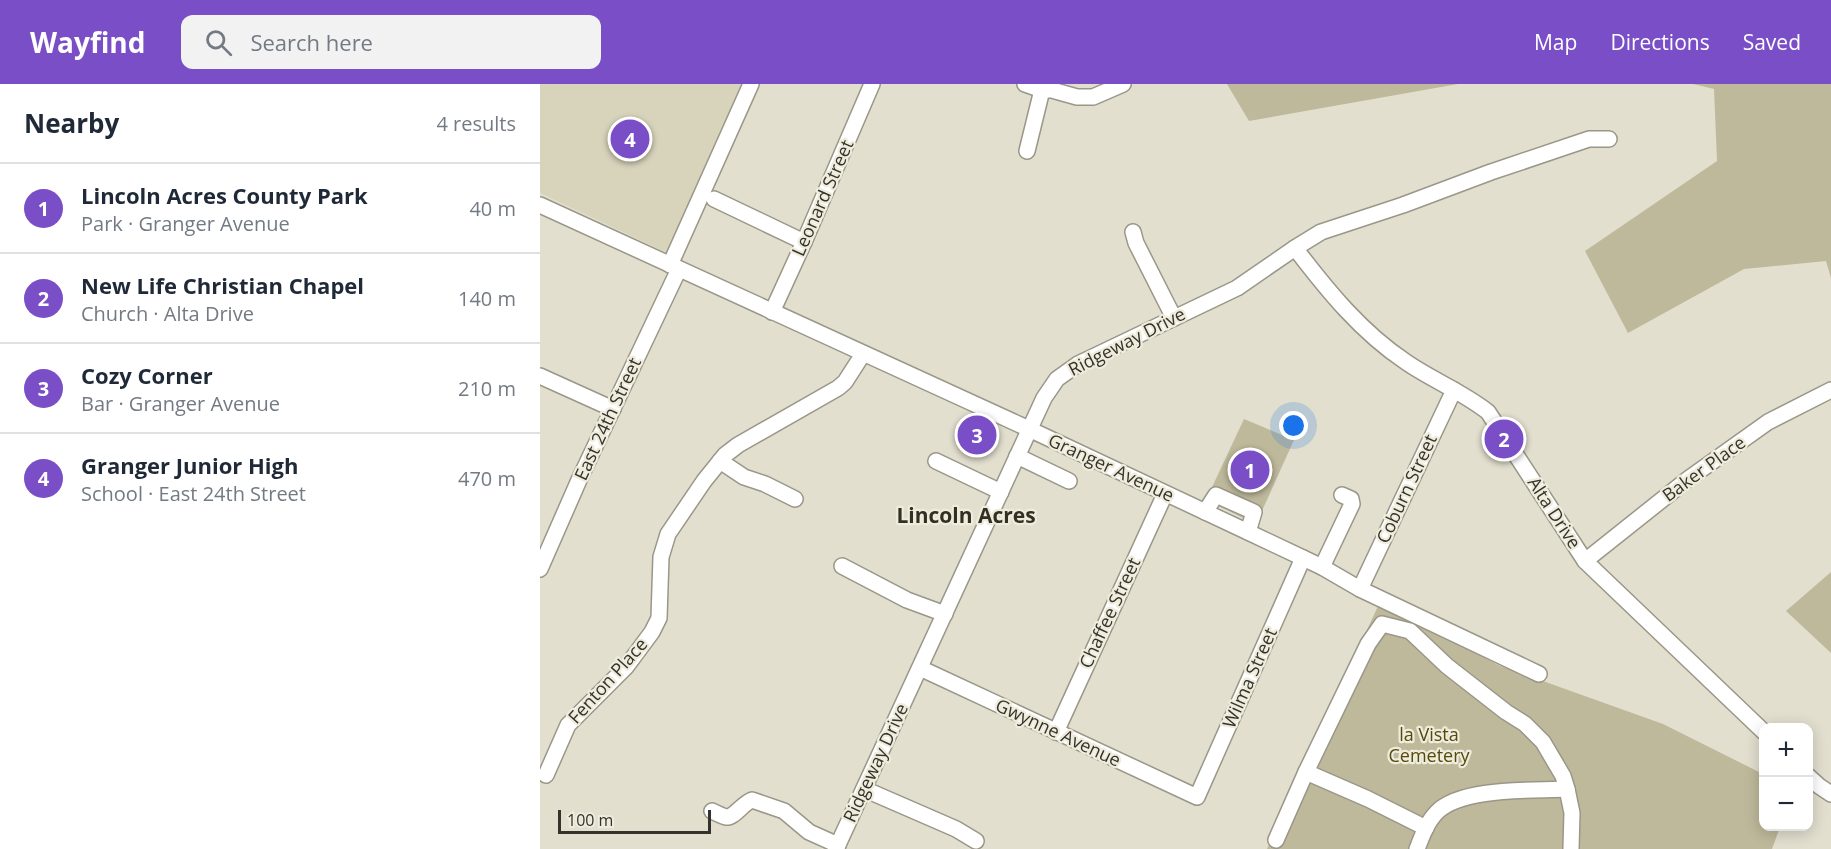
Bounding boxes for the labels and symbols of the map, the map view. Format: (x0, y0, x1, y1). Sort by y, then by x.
pin: 4 (610, 116, 650, 162)
street label: Leonard Street (786, 136, 858, 259)
street label: Ridgeway Drive (1064, 301, 1189, 381)
street label: East 24th Street (568, 353, 646, 484)
your location (1279, 411, 1308, 440)
pin: 3 (958, 412, 996, 458)
pin: 2 (1484, 416, 1524, 462)
street label: Granger Avenue (1045, 427, 1178, 507)
street label: Coburn Street (1370, 430, 1442, 547)
street label: Baker Place (1657, 430, 1750, 507)
pin: 1 (1230, 448, 1270, 492)
street label: Alta Drive (1523, 472, 1587, 553)
district label: Lincoln Acres (896, 501, 1036, 529)
street label: Chaffee Street (1073, 553, 1145, 672)
street label: Wilma Street (1216, 624, 1282, 731)
street label: Fenton Place (562, 632, 652, 728)
street label: Gwynne Avenue (992, 693, 1125, 772)
street label: Ridgeway Drive (837, 699, 913, 826)
park label: la Vista Cemetery (1388, 722, 1471, 767)
scale bar (558, 807, 711, 834)

